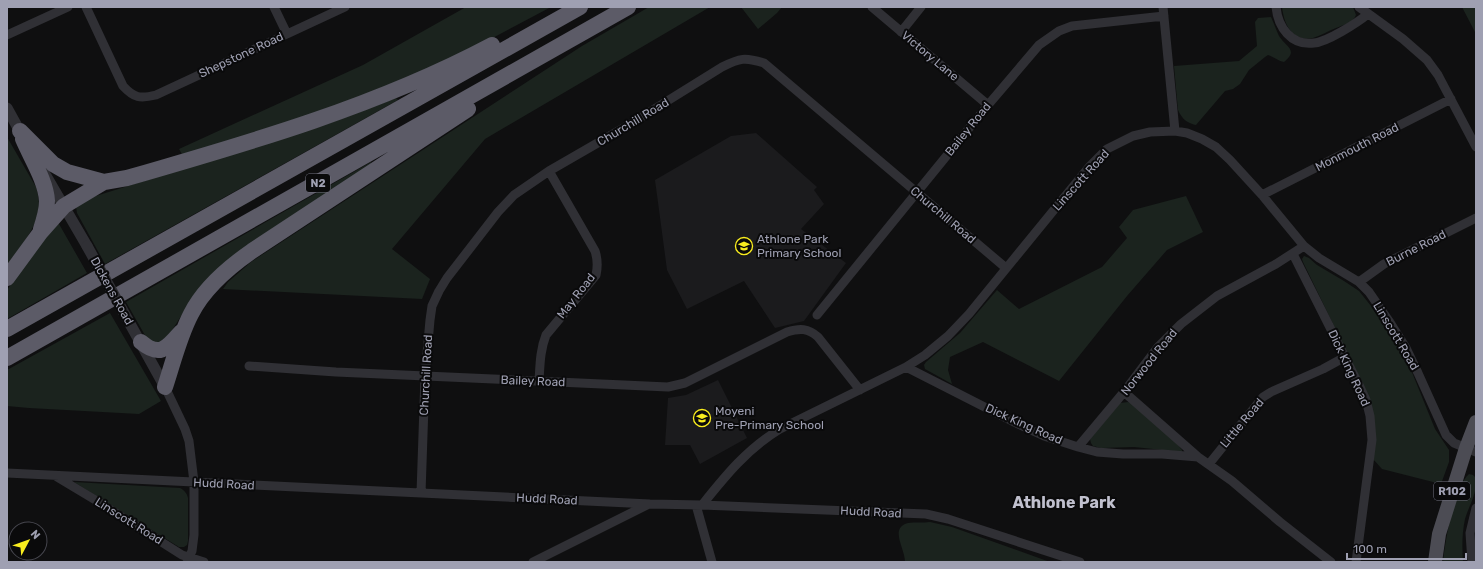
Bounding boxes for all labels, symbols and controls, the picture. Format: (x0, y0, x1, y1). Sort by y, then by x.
street label: Victory Lane (899, 28, 962, 84)
street label: Shepstone Road (196, 29, 286, 81)
street label: Churchill Road (595, 95, 671, 149)
street label: Bailey Road (942, 99, 994, 159)
street label: Monmouth Road (1313, 120, 1401, 174)
street label: Linscott Road (1050, 147, 1112, 213)
road number: N2 (306, 174, 330, 192)
street label: Churchill Road (907, 184, 979, 246)
street label: Burne Road (1384, 227, 1448, 269)
place label: Athlone Park Primary School (757, 232, 841, 260)
school or university icon: Athlone Park Primary School (734, 236, 754, 256)
street label: Dickens Road (88, 255, 136, 327)
street label: May Road (554, 271, 598, 321)
street label: Linscott Road (1370, 299, 1422, 373)
street label: Norwood Road (1118, 326, 1180, 398)
street label: Dick King Road (1325, 328, 1373, 408)
street label: Churchill Road (417, 334, 435, 416)
street label: Bailey Road (500, 373, 566, 389)
street label: Little Road (1217, 395, 1267, 451)
street label: Dick King Road (983, 401, 1065, 447)
place label: Moyeni Pre-Primary School (715, 404, 824, 432)
school or university icon: Moyeni Pre-Primary School (692, 408, 712, 428)
street label: Hudd Road (193, 475, 255, 493)
road number: R102 (1434, 482, 1470, 500)
street label: Hudd Road (516, 490, 578, 508)
district label: Athlone Park (1012, 493, 1116, 512)
street label: Linscott Road (93, 495, 165, 547)
street label: Hudd Road (840, 503, 902, 521)
north arrow (8, 521, 48, 561)
text: N (28, 528, 43, 542)
scale bar (1347, 535, 1466, 561)
text: 100 m (1353, 542, 1387, 556)

